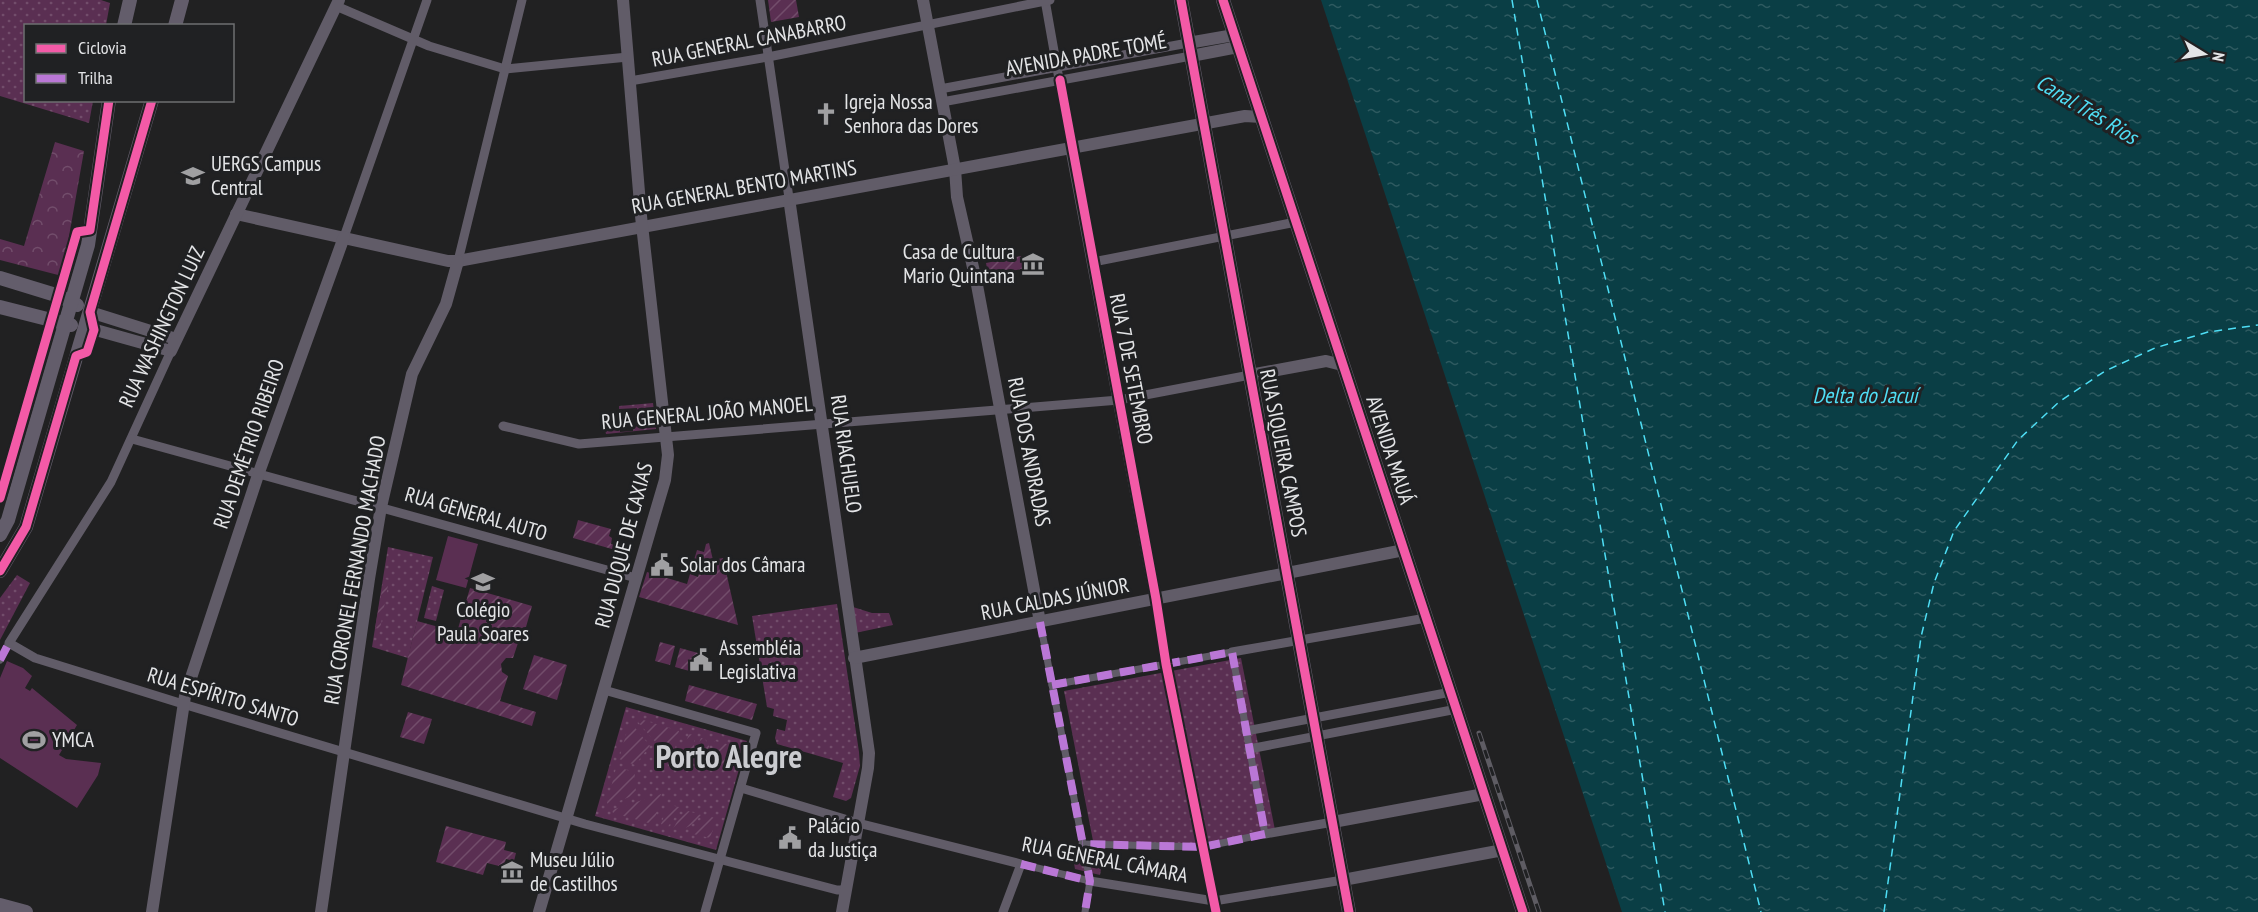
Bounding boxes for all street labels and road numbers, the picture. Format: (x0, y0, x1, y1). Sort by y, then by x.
street label: RUA GENERAL CANABARRO (649, 8, 848, 73)
street label: AVENIDA PADRE TOMÉ (1003, 27, 1169, 82)
street label: RUA GENERAL BENTO MARTINS (629, 153, 859, 220)
street label: RUA WASHINGTON LUIZ (112, 242, 211, 411)
street label: RUA 7 DE SETEMBRO (1104, 291, 1159, 447)
street label: RUA DEMÉTRIO RIBEIRO (207, 356, 290, 532)
street label: RUA SIQUEIRA CAMPOS (1254, 367, 1313, 539)
street label: RUA DOS ANDRADAS (1002, 375, 1057, 529)
street label: RUA GENERAL JOÃO MANOEL (600, 390, 814, 435)
street label: AVENIDA MAUÁ (1360, 392, 1421, 508)
street label: RUA RIACHUELO (825, 393, 868, 515)
street label: RUA CORONEL FERNANDO MACHADO (318, 433, 391, 707)
street label: RUA DUQUE DE CAXIAS (588, 459, 659, 630)
street label: RUA GENERAL AUTO (402, 480, 550, 547)
street label: RUA CALDAS JÚNIOR (979, 571, 1131, 626)
street label: RUA ESPÍRITO SANTO (144, 661, 302, 732)
street label: RUA GENERAL CÂMARA (1020, 830, 1190, 889)

